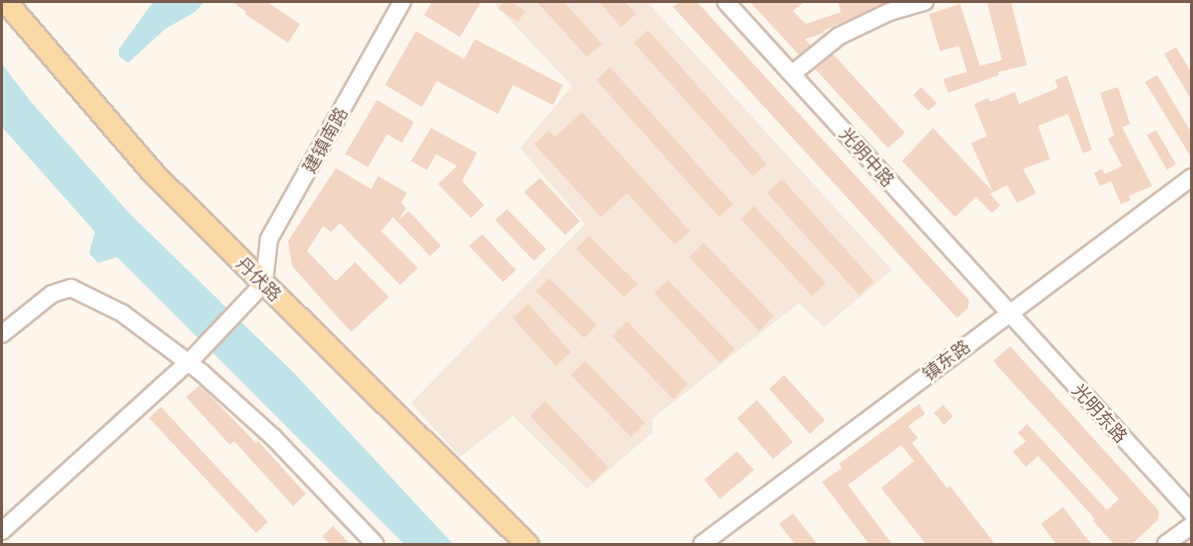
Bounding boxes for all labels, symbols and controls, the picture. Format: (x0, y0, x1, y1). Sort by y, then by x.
street label: 建镇南路 (298, 103, 352, 177)
street label: 光明中路 (835, 123, 899, 191)
street label: 丹伏路 (232, 252, 286, 306)
street label: 镇东路 (918, 335, 974, 385)
street label: 光明东路 (1068, 379, 1132, 447)

